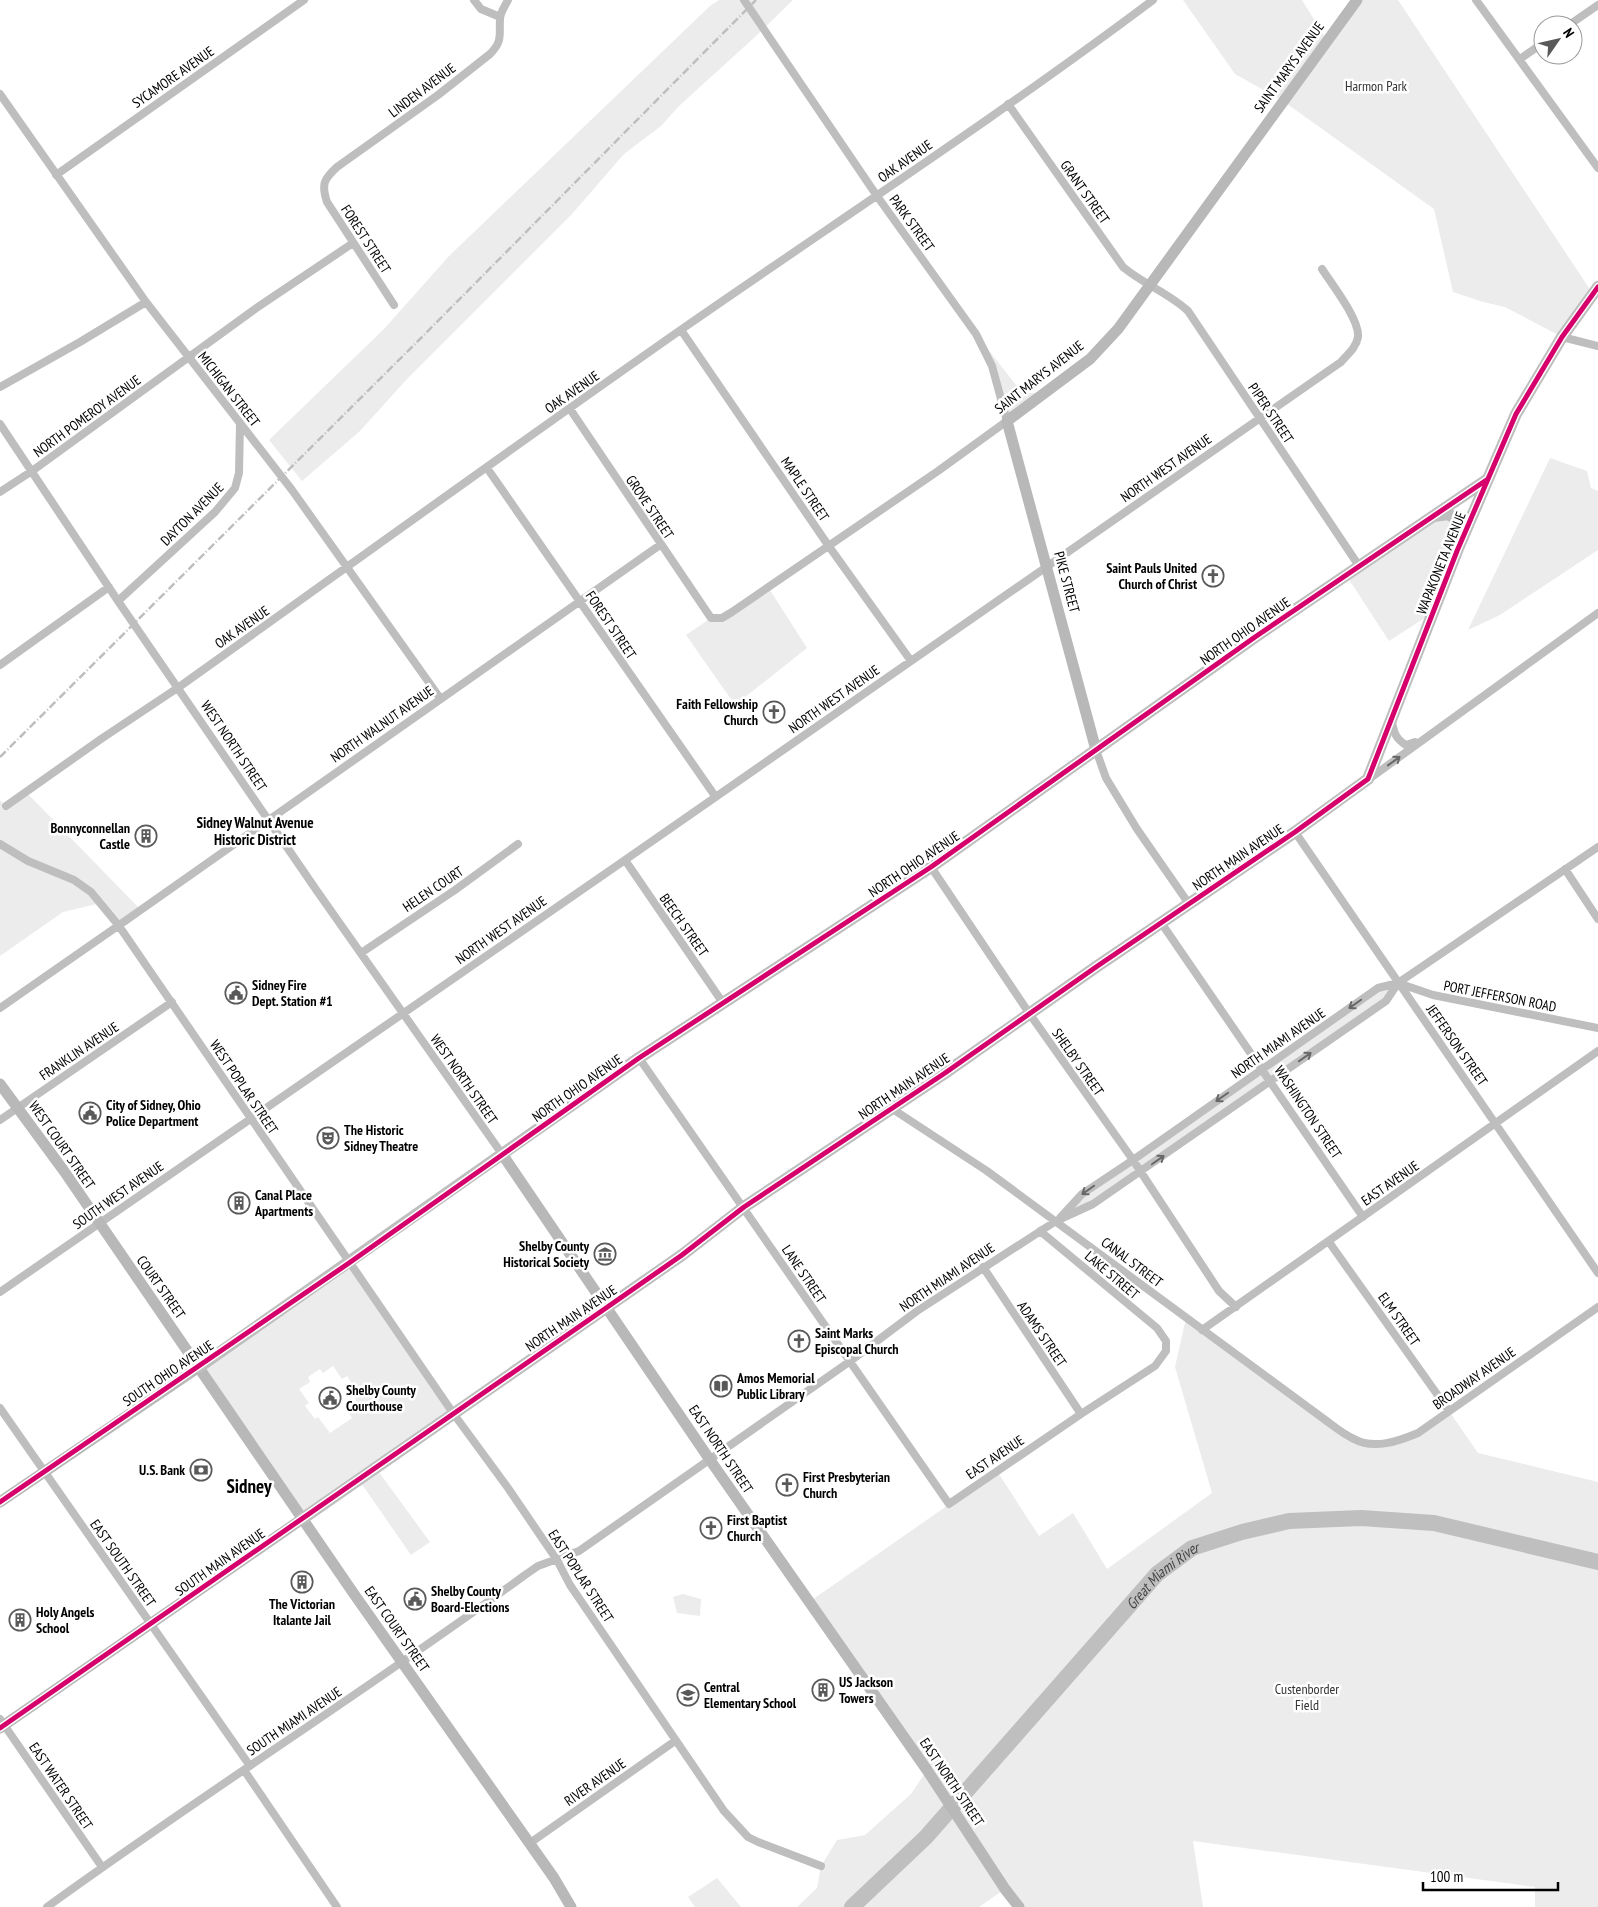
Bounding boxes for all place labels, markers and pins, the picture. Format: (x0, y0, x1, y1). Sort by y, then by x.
place label: Saint Pauls United Church of Christ (1106, 559, 1197, 593)
church icon: Saint Pauls United Church of Christ (1201, 564, 1225, 588)
place label: Faith Fellowship Church (676, 695, 758, 729)
church icon: Faith Fellowship Church (762, 700, 786, 724)
place label: Bonnyconnellan Castle (50, 819, 130, 853)
building icon: Bonnyconnellan Castle (134, 824, 158, 848)
place label: Sidney Fire Dept. Station #1 (252, 976, 333, 1010)
public building icon: Sidney Fire Dept. Station #1 (224, 981, 248, 1005)
place label: City of Sidney, Ohio Police Department (106, 1096, 201, 1130)
public building icon: City of Sidney, Ohio Police Department (78, 1101, 102, 1125)
place label: The Historic Sidney Theatre (344, 1121, 418, 1155)
theatre icon: The Historic Sidney Theatre (316, 1126, 340, 1150)
place label: Canal Place Apartments (254, 1186, 313, 1220)
building icon: Canal Place Apartments (227, 1191, 251, 1215)
place label: Shelby County Historical Society (503, 1237, 589, 1271)
museum icon: Shelby County Historical Society (593, 1242, 617, 1266)
place label: Saint Marks Episcopal Church (815, 1324, 899, 1358)
church icon: Saint Marks Episcopal Church (787, 1329, 811, 1353)
place label: Amos Memorial Public Library (736, 1369, 815, 1403)
library icon: Amos Memorial Public Library (709, 1374, 733, 1398)
place label: Shelby County Courthouse (346, 1381, 416, 1415)
public building icon: Shelby County Courthouse (318, 1386, 342, 1410)
bank icon: U.S. Bank (189, 1458, 213, 1482)
place label: U.S. Bank (139, 1461, 185, 1479)
place label: First Presbyterian Church (803, 1468, 890, 1502)
church icon: First Presbyterian Church (775, 1473, 799, 1497)
place label: First Baptist Church (727, 1511, 787, 1545)
church icon: First Baptist Church (699, 1516, 723, 1540)
building icon: The Victorian Italante Jail (290, 1570, 314, 1594)
place label: Shelby County Board-Elections (431, 1582, 509, 1616)
public building icon: Shelby County Board-Elections (403, 1587, 427, 1611)
place label: The Victorian Italante Jail (269, 1595, 335, 1629)
place label: Holy Angels School (36, 1603, 95, 1637)
building icon: Holy Angels School (8, 1608, 32, 1632)
place label: US Jackson Towers (839, 1673, 893, 1707)
place label: Central Elementary School (704, 1678, 797, 1712)
building icon: US Jackson Towers (811, 1678, 835, 1702)
school or university icon: Central Elementary School (676, 1683, 700, 1707)

